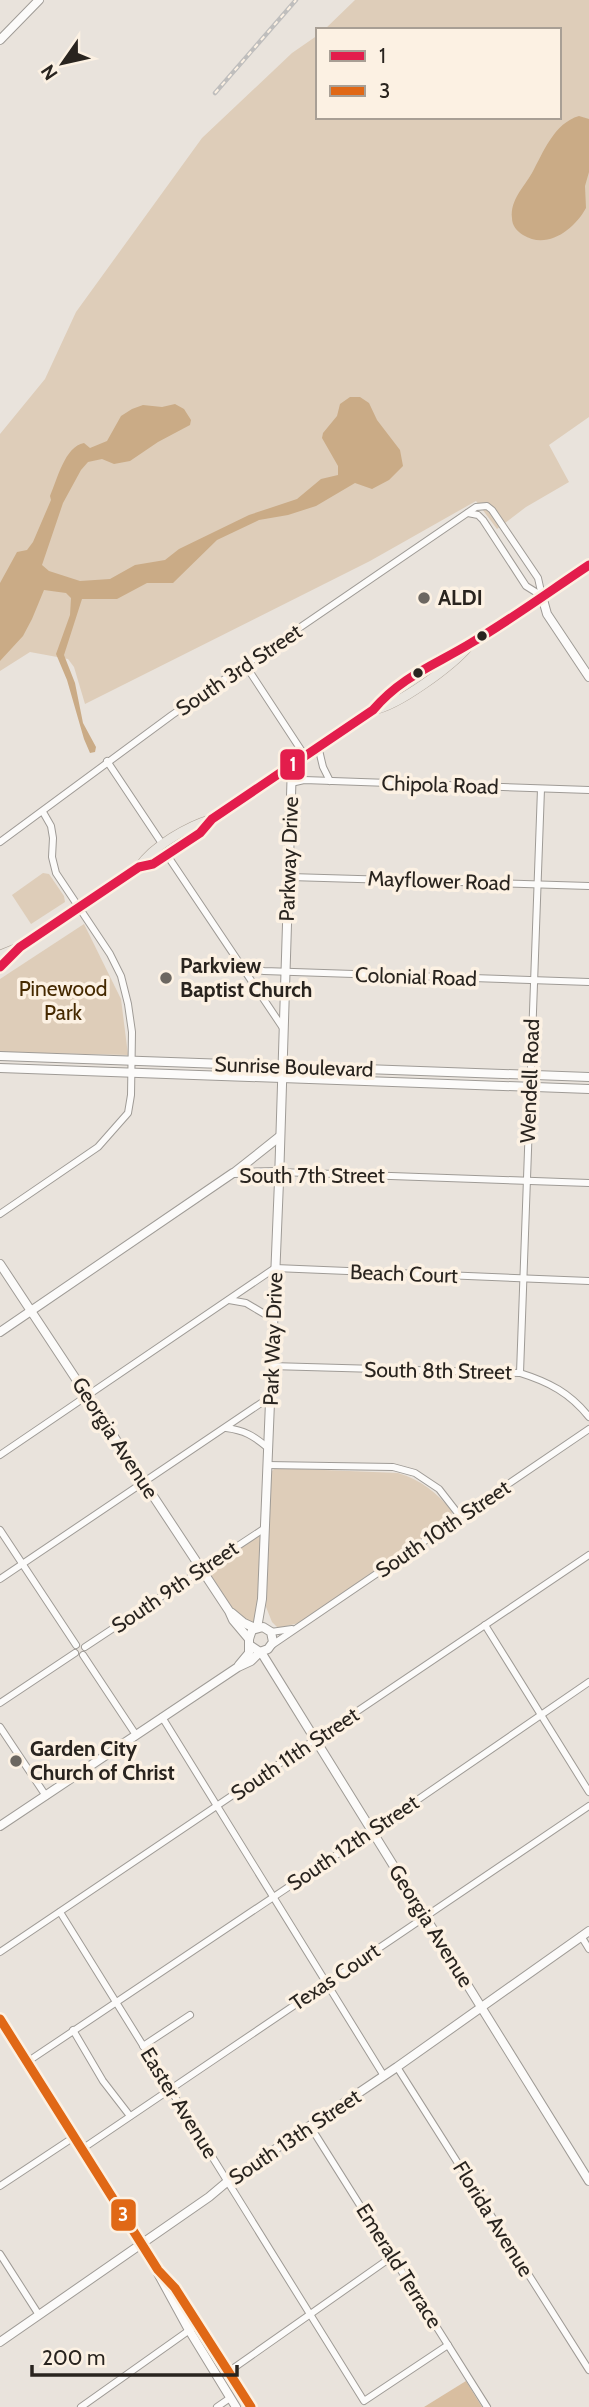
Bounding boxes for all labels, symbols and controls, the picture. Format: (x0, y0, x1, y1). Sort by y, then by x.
north arrow (28, 28, 98, 98)
legend (316, 28, 561, 119)
text: 1 (379, 43, 386, 68)
text: N (36, 60, 63, 84)
text: 3 (379, 78, 390, 103)
place label: ALDI (438, 585, 483, 610)
marker: ALDI (416, 590, 432, 606)
street label: South 3rd Street (171, 618, 306, 721)
unlabelled marker (475, 629, 489, 643)
unlabelled marker (411, 666, 425, 680)
line badge: 1 (279, 748, 306, 781)
text: 1 (289, 753, 297, 776)
street label: Chipola Road (381, 770, 499, 799)
street label: Parkway Drive (274, 796, 303, 922)
street label: Mayflower Road (367, 866, 511, 895)
place label: Parkview Baptist Church (180, 953, 312, 1002)
street label: Colonial Road (355, 962, 477, 991)
marker: Parkview Baptist Church (158, 970, 174, 986)
park label: Pinewood Park (19, 976, 107, 1025)
street label: Wendell Road (515, 1019, 544, 1143)
street label: Sunrise Boulevard (214, 1051, 374, 1082)
street label: South 7th Street (239, 1163, 385, 1188)
street label: Beach Court (350, 1259, 458, 1288)
street label: Park Way Drive (258, 1271, 287, 1406)
street label: South 8th Street (364, 1357, 512, 1384)
street label: Georgia Avenue (67, 1372, 164, 1503)
street label: South 10th Street (371, 1474, 515, 1583)
street label: South 9th Street (107, 1535, 243, 1638)
street label: South 11th Street (226, 1702, 363, 1806)
place label: Garden City Church of Christ (30, 1736, 175, 1785)
marker: Garden City Church of Christ (8, 1753, 24, 1769)
street label: South 12th Street (282, 1789, 423, 1896)
street label: Georgia Avenue (384, 1860, 479, 1992)
street label: Texas Court (285, 1938, 384, 2016)
street label: Easter Avenue (135, 2043, 224, 2163)
street label: South 13th Street (224, 2083, 365, 2190)
street label: Florida Avenue (448, 2156, 539, 2281)
line badge: 3 (110, 2198, 137, 2232)
street label: Emerald Terrace (351, 2199, 448, 2333)
text: 3 (118, 2203, 128, 2226)
scale bar (32, 2334, 236, 2378)
text: 200 m (42, 2345, 105, 2370)

